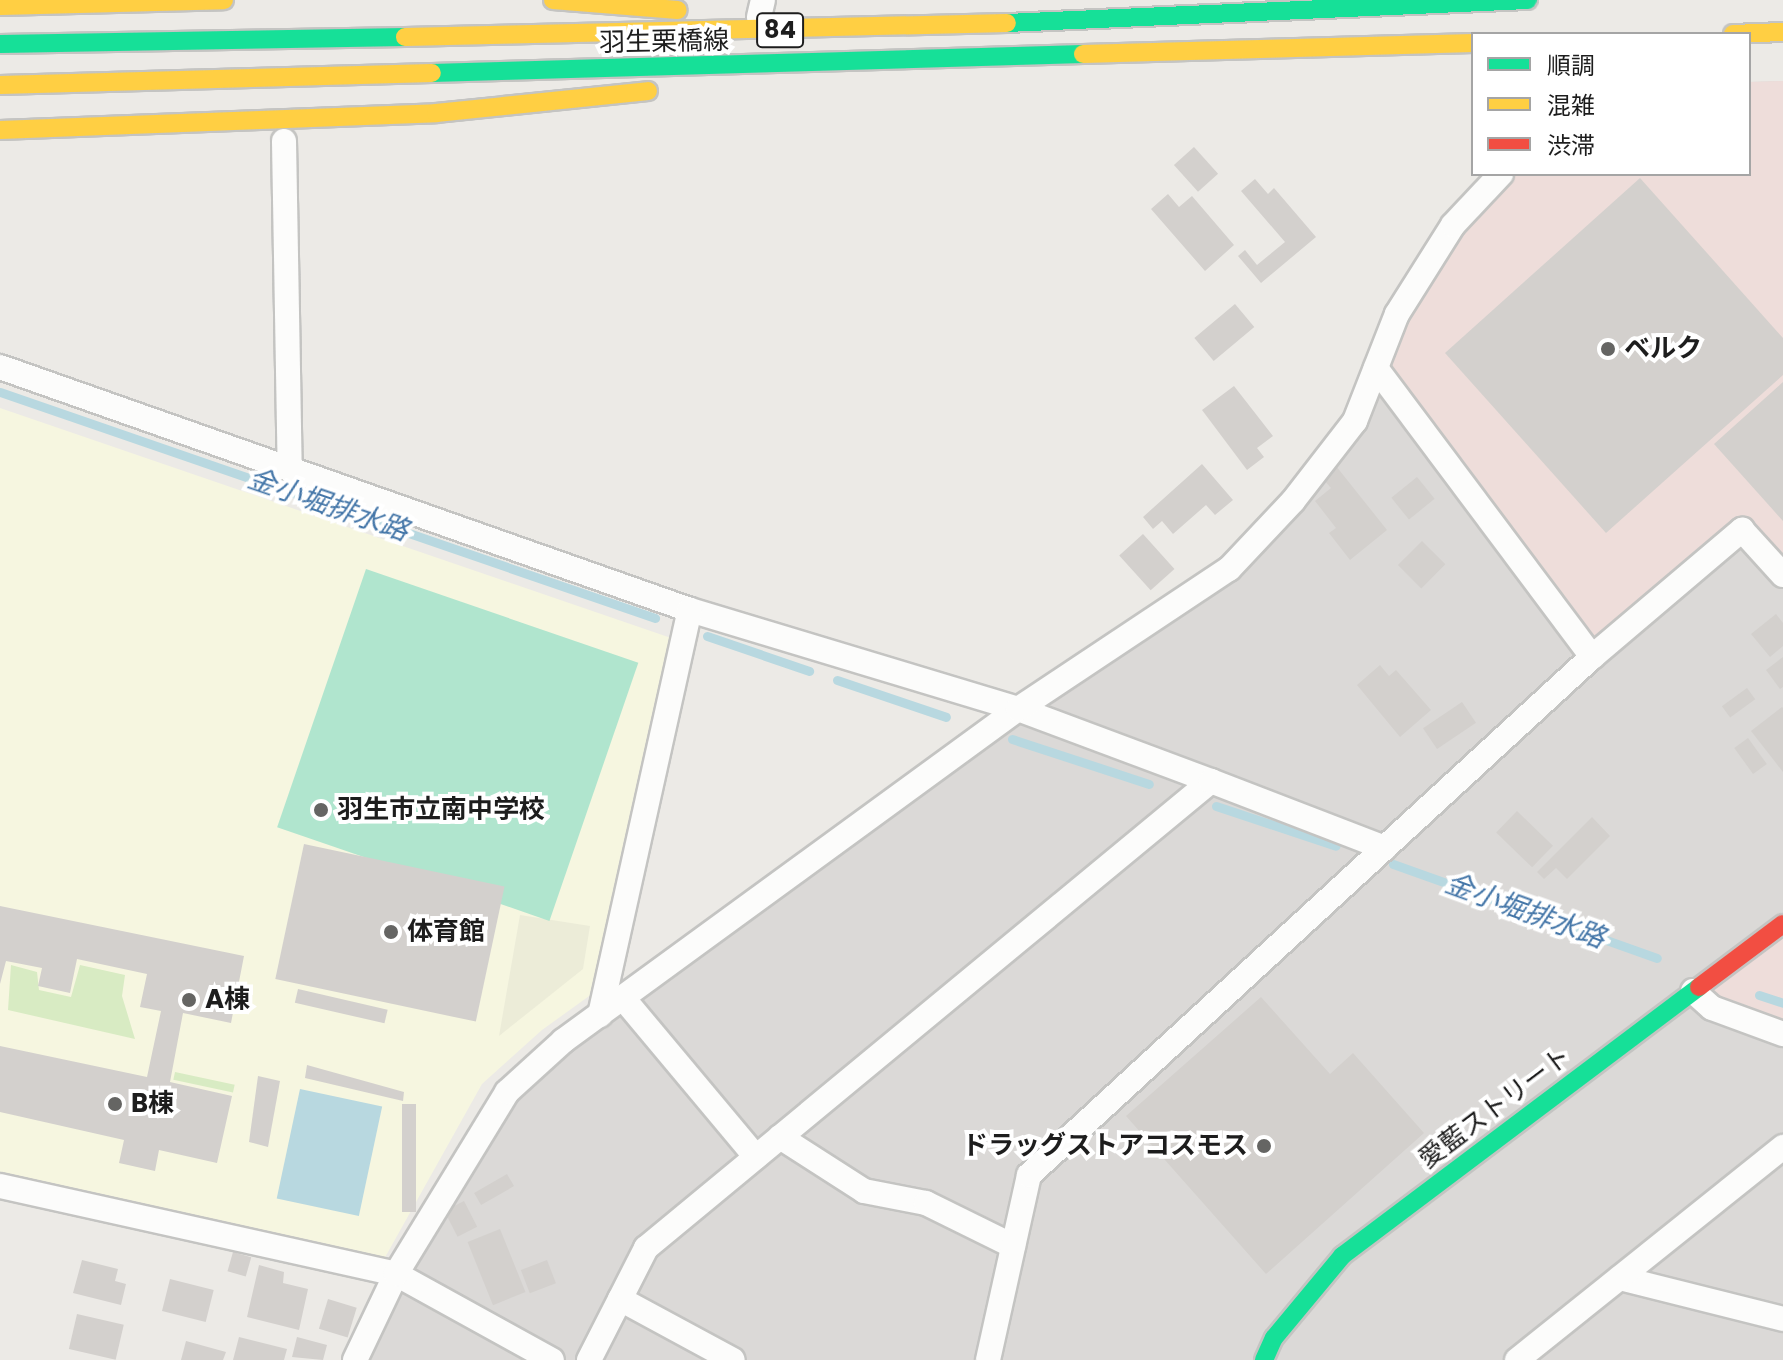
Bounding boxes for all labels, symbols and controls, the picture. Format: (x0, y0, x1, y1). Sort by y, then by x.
road number: 84 (756, 10, 804, 50)
street label: 羽生栗橋線 (599, 25, 729, 59)
legend (1471, 32, 1751, 176)
text: 順調 (1547, 49, 1595, 82)
text: 混雑 (1547, 89, 1595, 122)
text: 渋滞 (1547, 129, 1595, 162)
place label: ベルク (1624, 333, 1702, 365)
marker: ベルク (1599, 340, 1617, 358)
water label: 金小堀排水路 (243, 462, 413, 548)
place label: 羽生市立南中学校 (337, 794, 545, 826)
marker: 羽生市立南中学校 (312, 801, 330, 819)
water label: 金小堀排水路 (1440, 866, 1610, 956)
place label: 体育館 (407, 916, 485, 948)
marker: 体育館 (382, 923, 400, 941)
place label: A棟 (205, 984, 250, 1016)
marker: A棟 (180, 991, 198, 1009)
street label: 愛藍ストリート (1413, 1041, 1577, 1175)
place label: B棟 (131, 1088, 174, 1120)
marker: B棟 (106, 1095, 124, 1113)
place label: ドラッグストアコスモス (962, 1130, 1248, 1162)
marker: ドラッグストアコスモス (1255, 1137, 1273, 1155)

